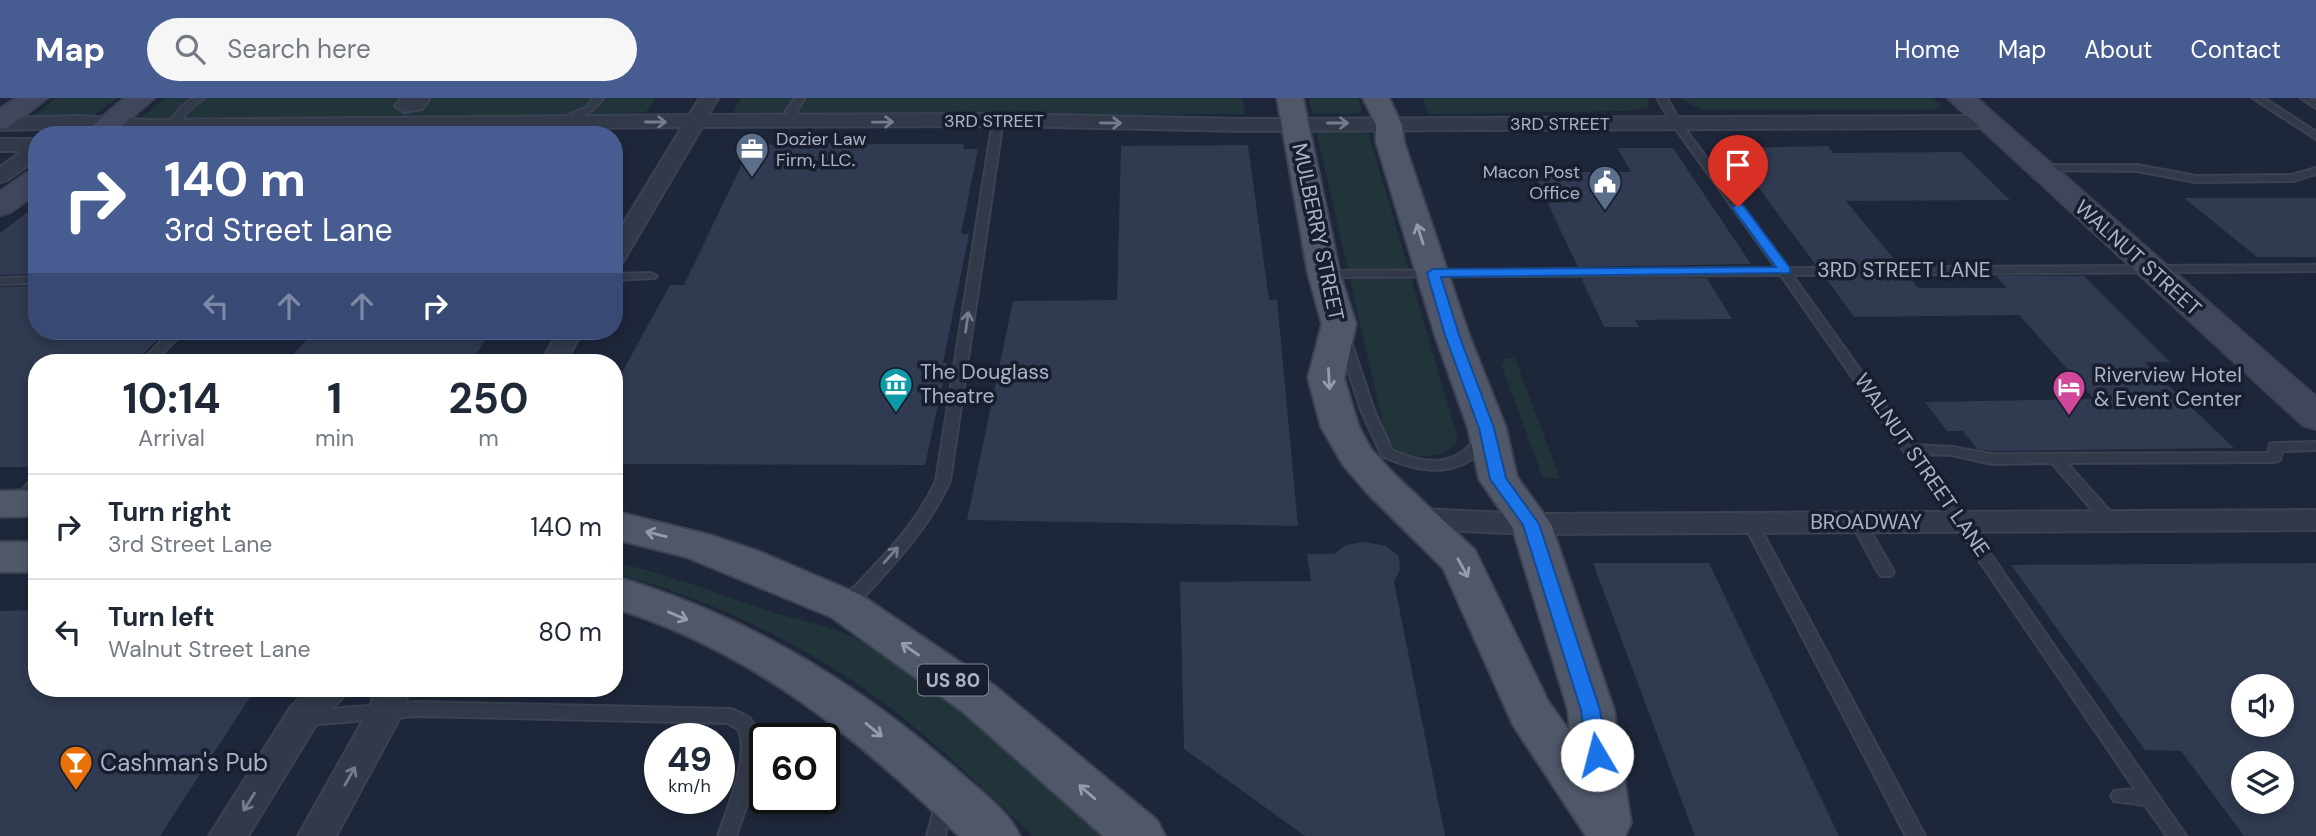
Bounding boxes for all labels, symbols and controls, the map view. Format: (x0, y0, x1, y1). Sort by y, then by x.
search box (147, 18, 637, 81)
text: Map (35, 28, 105, 71)
icon: search (171, 30, 209, 68)
text: Search here (227, 32, 371, 66)
text: Home (1894, 34, 1960, 65)
text: Map (1998, 34, 2046, 65)
text: About (2084, 34, 2153, 65)
text: Contact (2191, 34, 2281, 65)
street label: 3RD STREET (944, 109, 1044, 133)
street label: 3RD STREET (1510, 112, 1610, 136)
one-way arrow (644, 115, 667, 129)
one-way arrow (872, 115, 895, 128)
one-way arrow (1099, 116, 1122, 130)
one-way arrow (1327, 116, 1350, 130)
place label: Dozier Law Firm, LLC. (776, 127, 866, 172)
office icon: Dozier Law Firm, LLC. (733, 130, 771, 179)
pin (1708, 135, 1768, 207)
street label: MULBERRY STREET (1286, 141, 1351, 323)
icon: arrive (1719, 146, 1757, 184)
text: 140 m (164, 147, 306, 211)
icon: right (49, 154, 140, 245)
place label: Macon Post Office (1483, 160, 1580, 205)
public building icon: Macon Post Office (1586, 163, 1624, 212)
street label: WALNUT STREET (2069, 194, 2207, 322)
text: 3rd Street Lane (164, 209, 393, 251)
one-way arrow (1413, 223, 1425, 245)
street label: 3RD STREET LANE (1817, 256, 1991, 284)
icon: left (197, 287, 235, 325)
icon: ahead (270, 287, 308, 325)
icon: ahead (343, 287, 381, 325)
icon: right (416, 287, 454, 325)
one-way arrow (961, 312, 974, 334)
place label: The Douglass Theatre (920, 358, 1049, 410)
place label: Riverview Hotel & Event Center (2094, 361, 2242, 413)
museum icon: The Douglass Theatre (877, 365, 915, 414)
one-way arrow (1323, 368, 1336, 391)
street label: WALNUT STREET LANE (1848, 368, 1996, 562)
hotel icon: Riverview Hotel & Event Center (2050, 368, 2088, 417)
text: 10:14 (122, 371, 221, 426)
text: 1 (327, 371, 342, 426)
text: 250 (449, 371, 529, 426)
text: Arrival (138, 423, 205, 453)
text: min (315, 423, 354, 453)
text: m (478, 423, 499, 453)
text: Turn right (108, 495, 232, 529)
icon: right (49, 508, 87, 546)
street label: BROADWAY (1810, 508, 1922, 536)
text: 140 m (530, 510, 602, 544)
one-way arrow (645, 527, 667, 540)
text: 3rd Street Lane (108, 529, 272, 559)
one-way arrow (883, 546, 899, 564)
one-way arrow (1456, 557, 1470, 577)
text: Turn left (108, 600, 215, 634)
one-way arrow (667, 610, 688, 623)
icon: left (49, 613, 87, 651)
text: 80 m (538, 615, 602, 649)
text: Walnut Street Lane (108, 634, 311, 664)
one-way arrow (901, 642, 920, 656)
road number: US 80 (918, 664, 988, 695)
map controls (2231, 674, 2294, 814)
button: sound (2231, 674, 2294, 737)
position arrow (1560, 718, 1634, 792)
one-way arrow (865, 722, 883, 737)
speed limit sign: 60 (749, 723, 840, 814)
text: 49 (667, 736, 712, 782)
bar icon: Cashman's Pub (57, 743, 95, 792)
place label: Cashman's Pub (100, 747, 268, 778)
button: layers (2231, 751, 2294, 814)
one-way arrow (343, 767, 357, 787)
text: km/h (668, 774, 711, 798)
one-way arrow (1078, 784, 1096, 800)
one-way arrow (241, 792, 255, 812)

